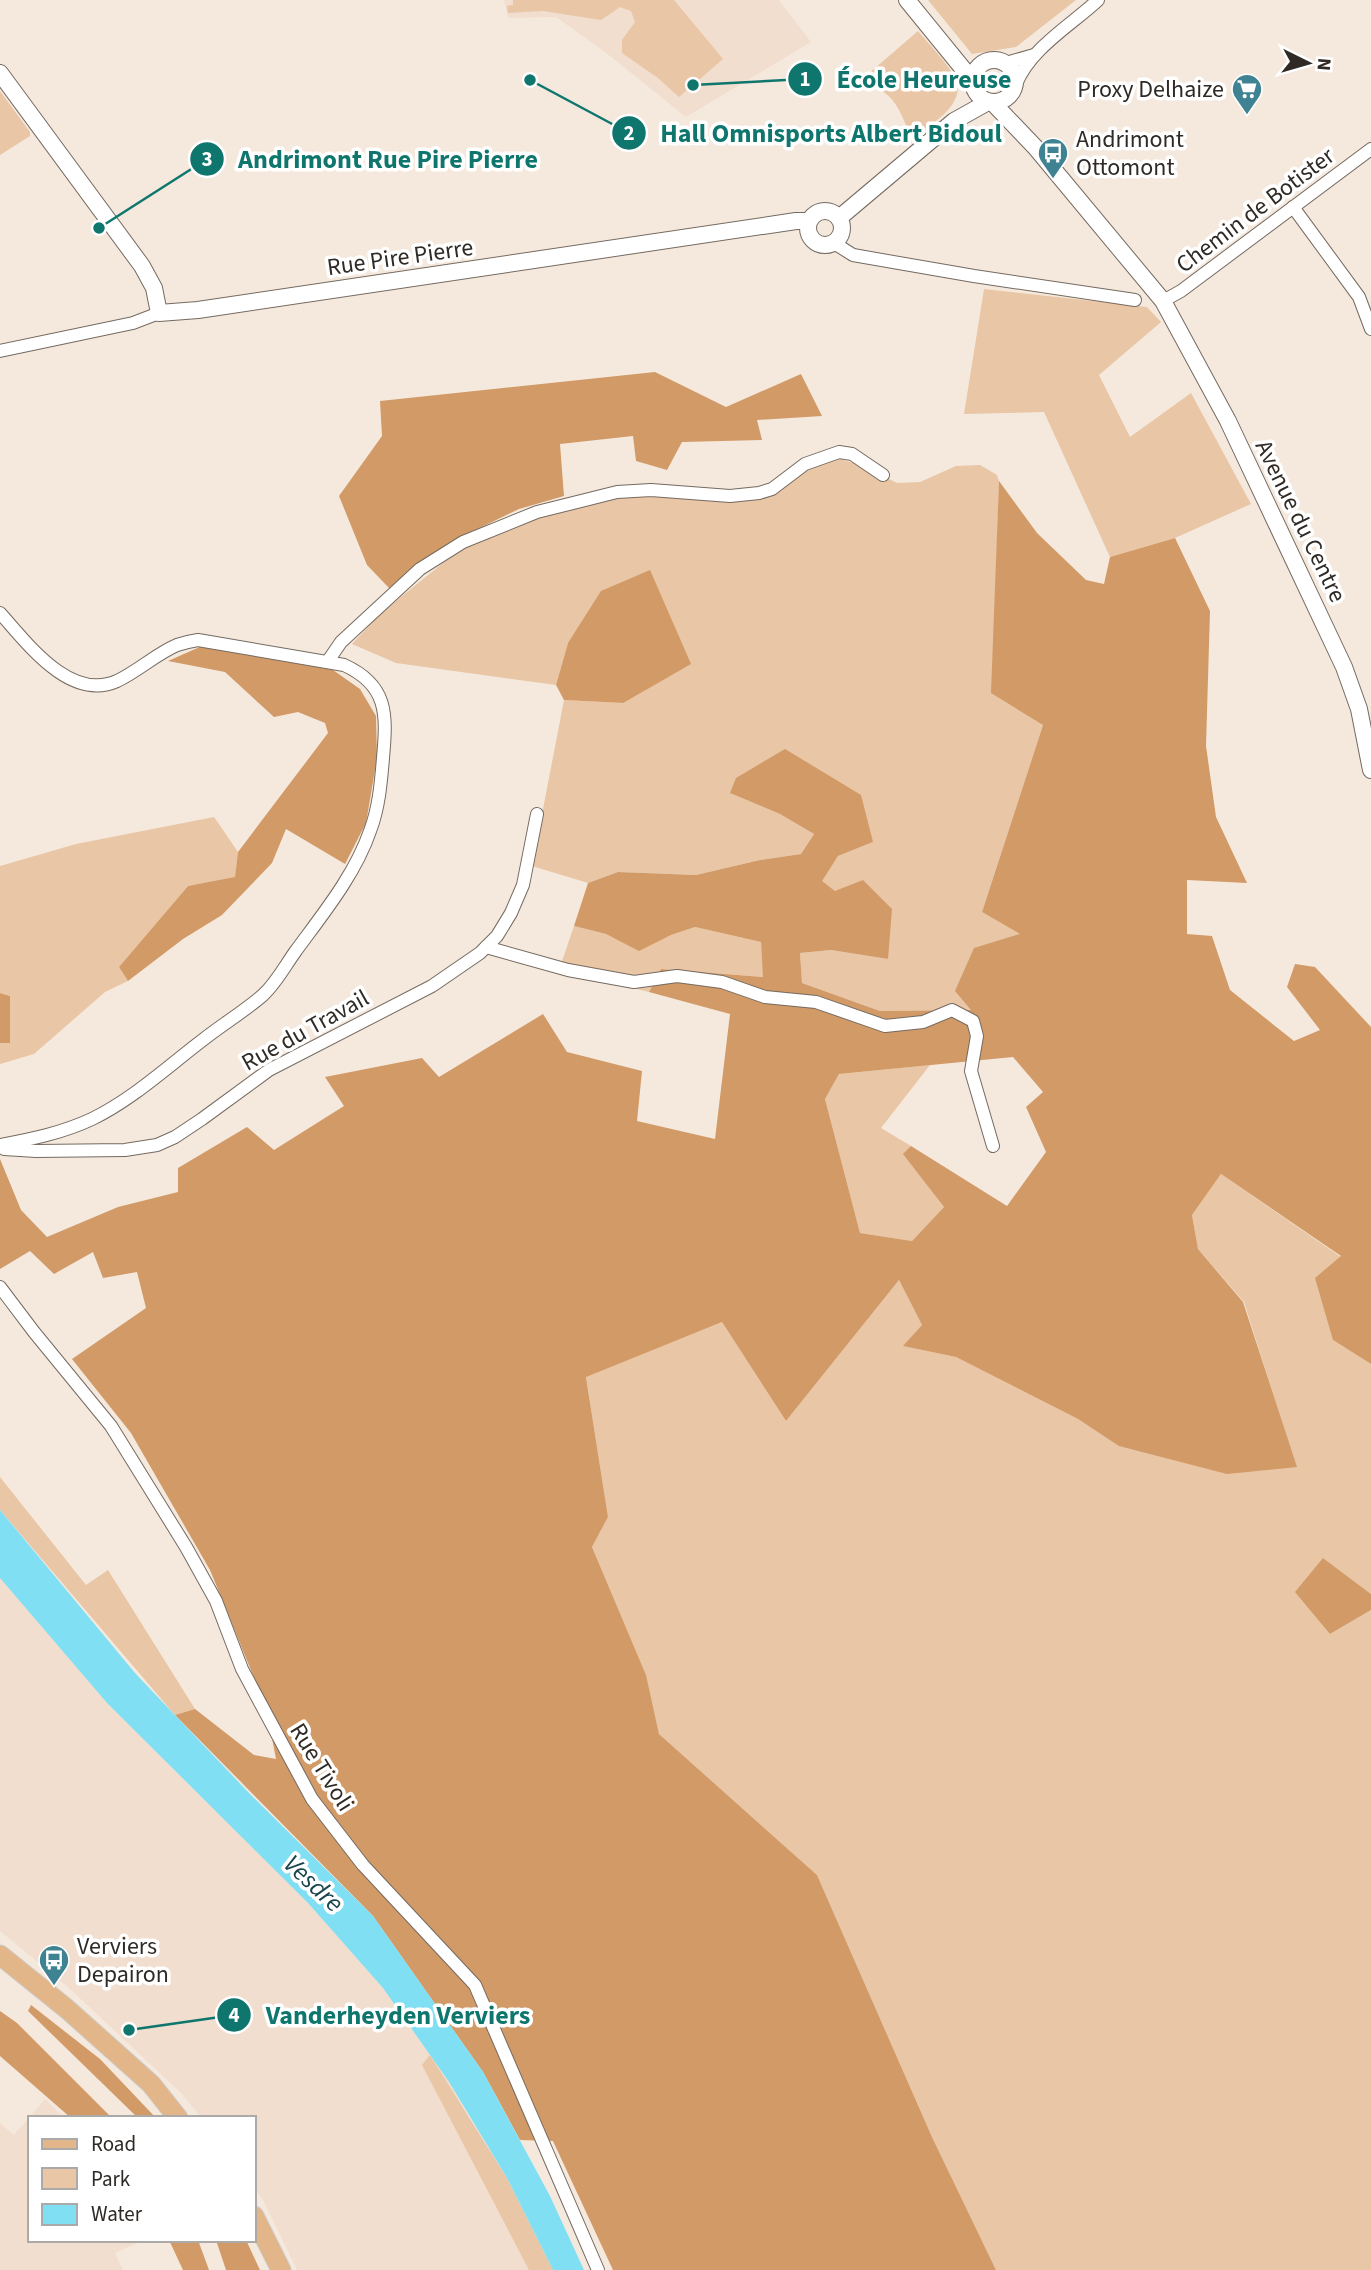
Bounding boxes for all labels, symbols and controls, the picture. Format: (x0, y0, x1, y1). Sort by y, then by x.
north arrow (1273, 28, 1343, 98)
callout: École Heureuse (788, 55, 1026, 102)
text: N (1309, 57, 1337, 72)
text: École Heureuse (836, 61, 1012, 98)
text: 1 (799, 64, 811, 94)
place label: Proxy Delhaize (1077, 72, 1224, 107)
supermarket icon: Proxy Delhaize (1230, 72, 1264, 116)
callout: Hall Omnisports Albert Bidoul (611, 109, 1016, 156)
text: Hall Omnisports Albert Bidoul (660, 115, 1002, 152)
text: 2 (623, 118, 635, 148)
place label: Andrimont Ottomont (1076, 122, 1184, 185)
callout: Andrimont Rue Pire Pierre (189, 135, 552, 182)
bus stop icon: Andrimont Ottomont (1036, 136, 1070, 180)
street label: Chemin de Botister (1169, 139, 1343, 282)
text: Andrimont Rue Pire Pierre (237, 141, 538, 178)
text: 3 (201, 144, 213, 174)
street label: Rue Pire Pierre (325, 230, 475, 285)
street label: Avenue du Centre (1246, 434, 1355, 608)
street label: Rue du Travail (235, 981, 375, 1080)
street label: Rue Tivoli (281, 1716, 362, 1818)
water label: Vesdre (275, 1846, 352, 1921)
place label: Verviers Depairon (77, 1929, 169, 1992)
bus stop icon: Verviers Depairon (37, 1943, 71, 1987)
callout: Vanderheyden Verviers (216, 1991, 544, 2038)
text: Vanderheyden Verviers (265, 1997, 530, 2034)
text: 4 (228, 2000, 240, 2030)
legend (28, 2116, 256, 2242)
text: Road (91, 2129, 136, 2159)
text: Park (91, 2164, 131, 2194)
text: Water (91, 2199, 143, 2229)

